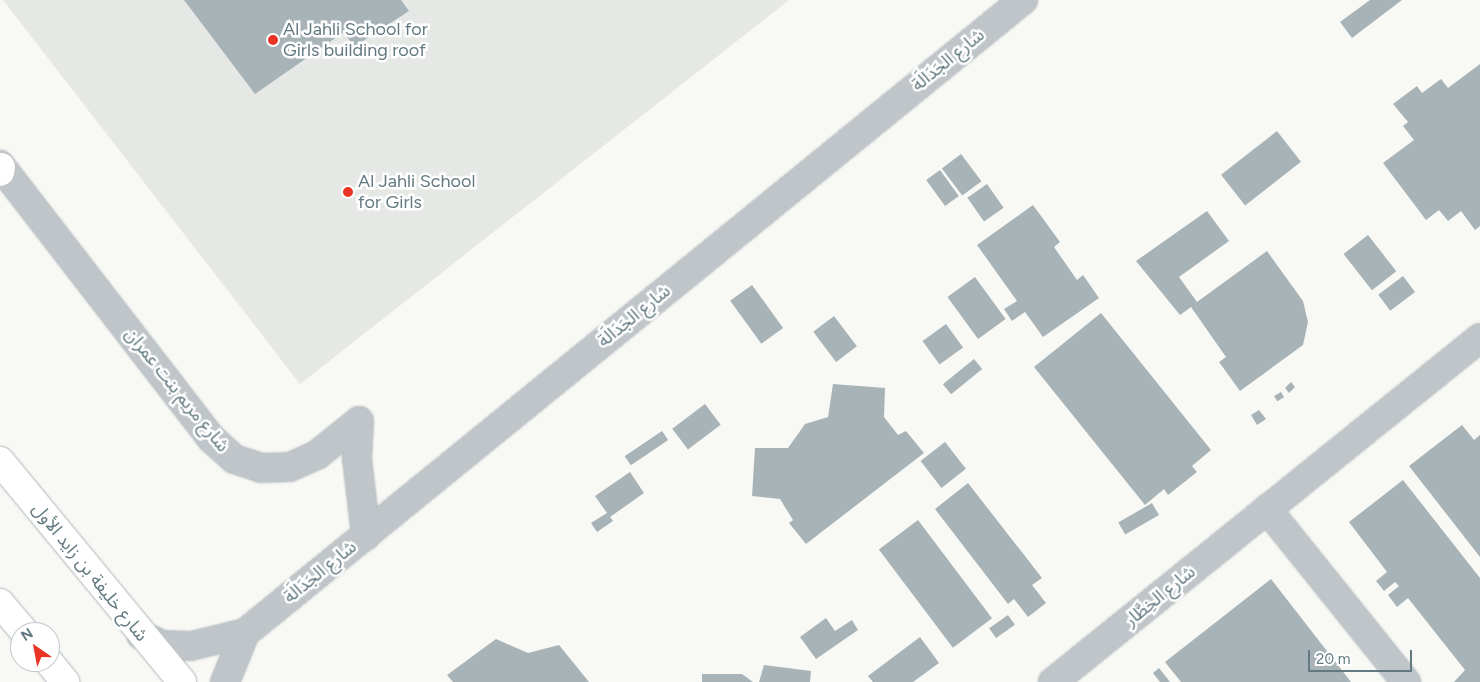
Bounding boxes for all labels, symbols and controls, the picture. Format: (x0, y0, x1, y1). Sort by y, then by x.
place label: Al Jahli School for Girls building roof (283, 19, 428, 62)
street label: شارع الجَدَالَة (907, 24, 989, 96)
marker: Al Jahli School for Girls building roof (267, 34, 279, 46)
place label: Al Jahli School for Girls (358, 171, 475, 213)
marker: Al Jahli School for Girls (342, 186, 354, 198)
street label: شارع الجَدَالَة (593, 280, 675, 352)
street label: شارع مريم بنت عمران (120, 324, 234, 456)
street label: شارع خليفة بن زايد الأول (28, 498, 152, 646)
street label: شارع الجَدَالَة (279, 536, 361, 608)
street label: شارع الخِطَّار (1120, 561, 1200, 631)
north arrow (10, 622, 60, 672)
text: N (18, 625, 36, 645)
scale bar (1310, 640, 1414, 672)
text: 20 m (1316, 650, 1350, 668)

